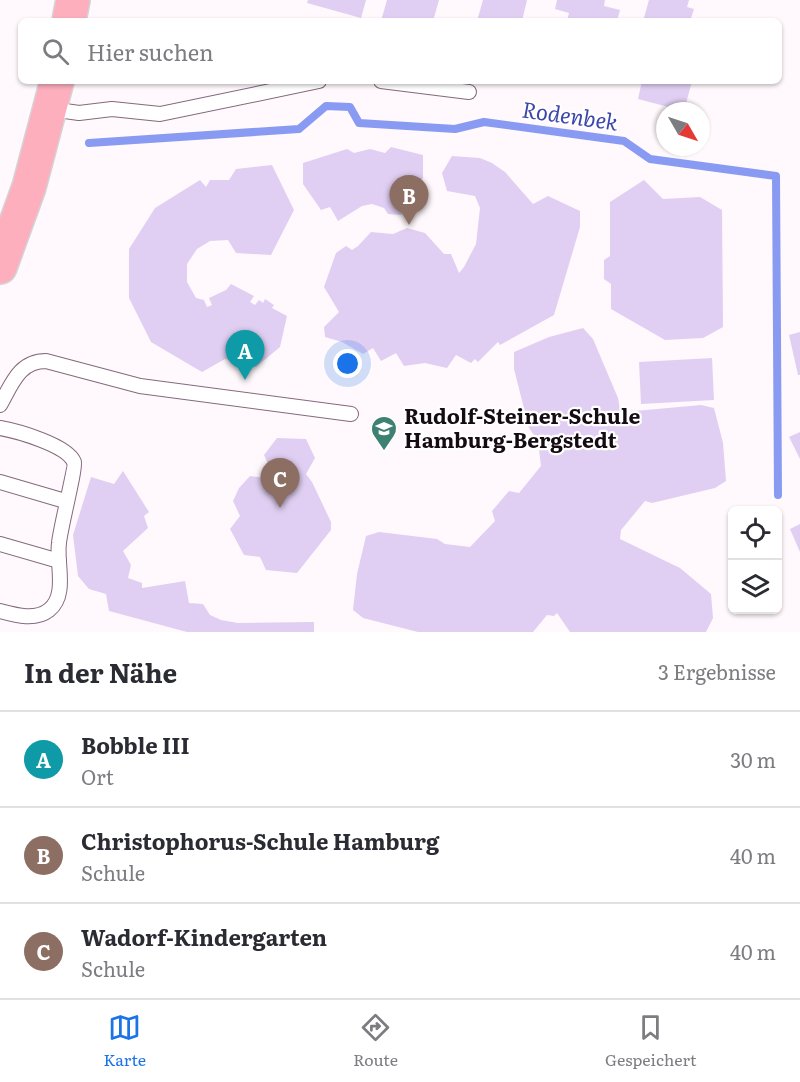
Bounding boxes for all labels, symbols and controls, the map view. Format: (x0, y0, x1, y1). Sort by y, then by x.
search box (18, 18, 782, 84)
icon: search (39, 35, 72, 68)
text: Hier suchen (87, 35, 214, 68)
water label: Rodenbek (520, 91, 620, 138)
north arrow (656, 102, 710, 156)
pin: B (390, 176, 428, 225)
pin: A (226, 330, 264, 380)
your location (333, 349, 362, 378)
place label: Rudolf-Steiner-Schule Hamburg-Bergstedt (404, 399, 640, 454)
school or university icon: Rudolf-Steiner-Schule Hamburg-Bergstedt (369, 414, 399, 452)
pin: C (260, 458, 300, 508)
map controls (728, 506, 782, 614)
button: locate (728, 506, 782, 560)
button: layers (728, 560, 782, 614)
text: In der Nähe (24, 652, 177, 691)
text: 3 Ergebnisse (658, 656, 776, 686)
text: Bobble III (81, 728, 190, 761)
text: A (36, 744, 51, 774)
text: 30 m (730, 744, 776, 774)
text: Ort (81, 761, 114, 791)
text: Christophorus-Schule Hamburg (81, 824, 439, 857)
text: B (37, 840, 50, 870)
text: 40 m (730, 840, 776, 870)
text: Schule (81, 857, 145, 887)
text: Wadorf-Kindergarten (81, 920, 327, 953)
text: C (36, 936, 51, 966)
text: 40 m (730, 936, 776, 966)
text: Schule (81, 953, 145, 983)
tab: Karte (104, 1011, 146, 1071)
tab: Route (353, 1011, 398, 1071)
tab: Gespeichert (605, 1011, 696, 1071)

